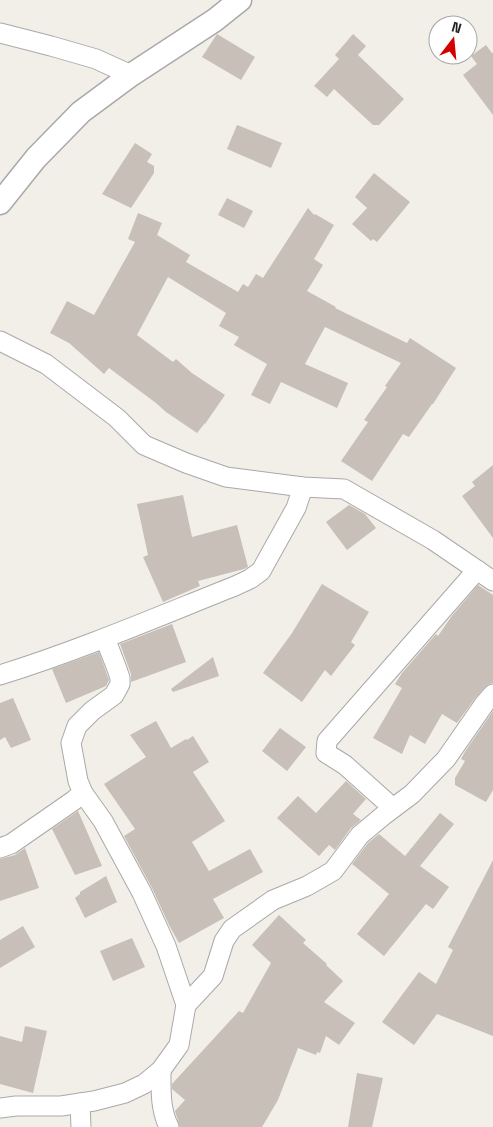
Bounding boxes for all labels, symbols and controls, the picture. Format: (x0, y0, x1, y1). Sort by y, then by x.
north arrow (428, 15, 478, 65)
text: N (450, 18, 464, 37)

